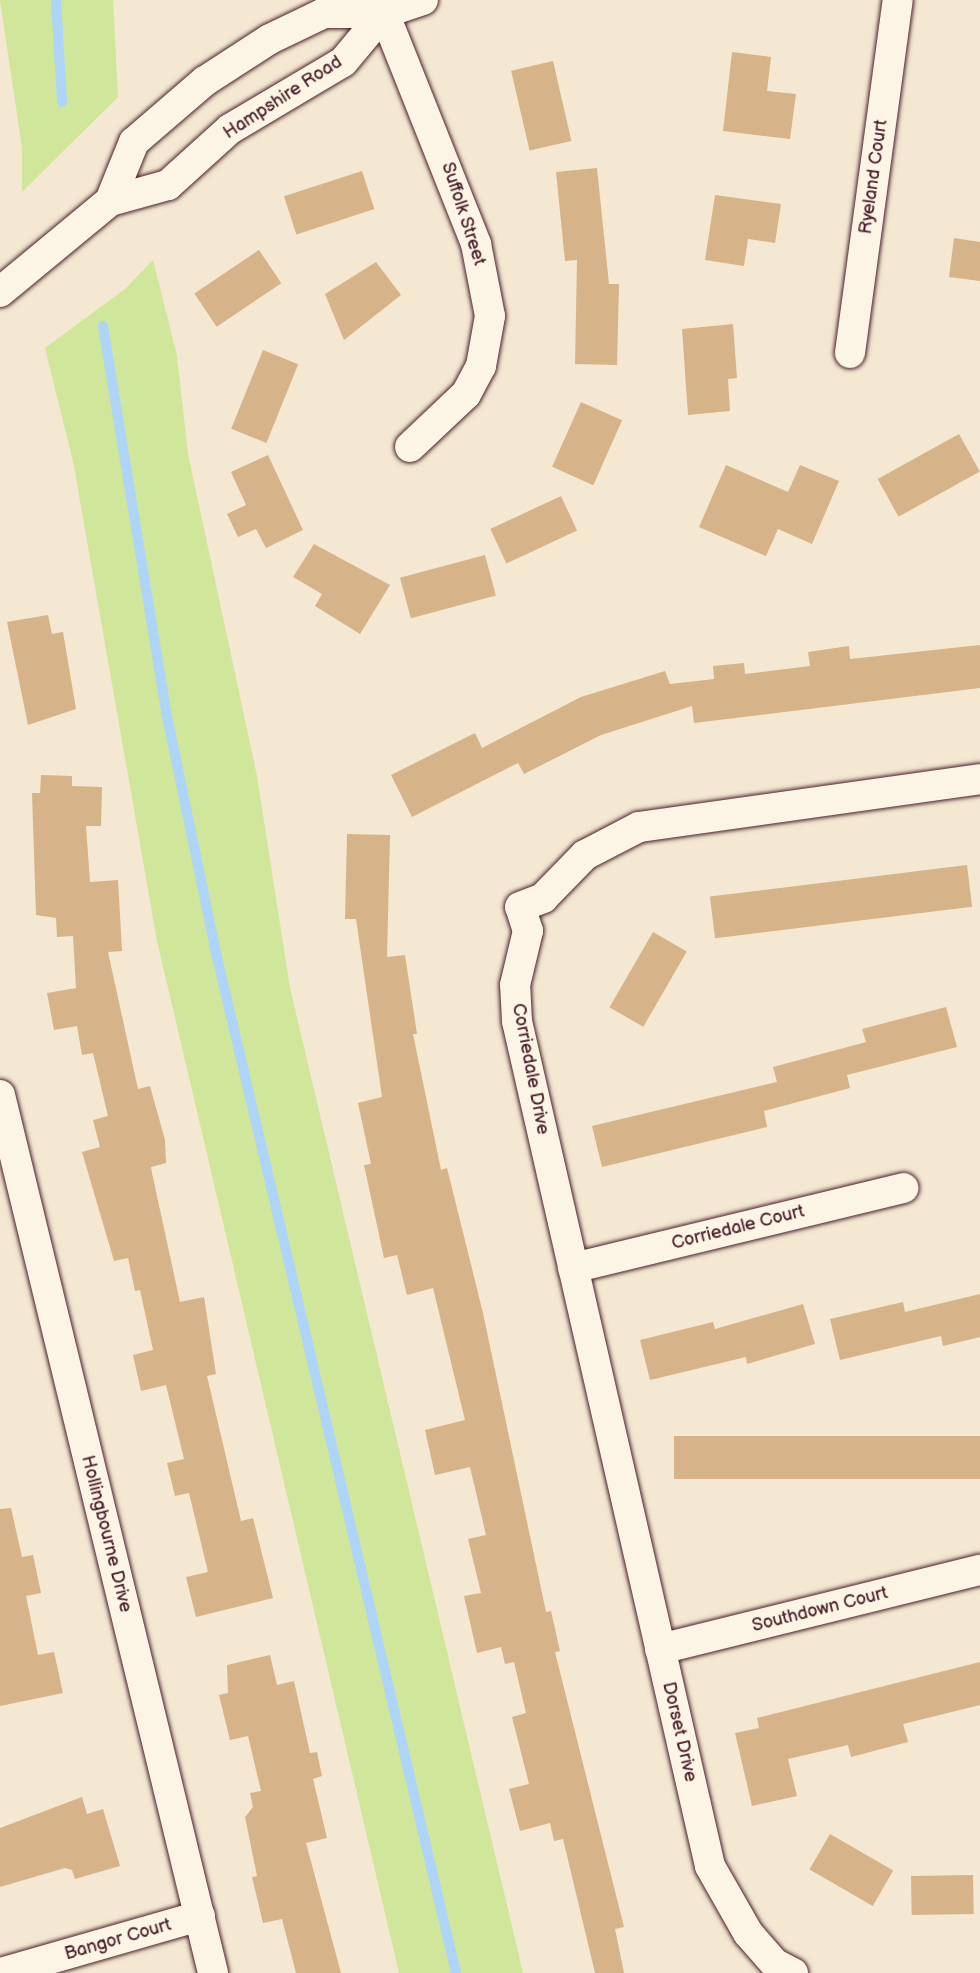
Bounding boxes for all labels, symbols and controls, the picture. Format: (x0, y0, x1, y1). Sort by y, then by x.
street label: Hampshire Road (220, 52, 346, 144)
street label: Ryeland Court (855, 118, 893, 236)
street label: Suffolk Street (436, 160, 490, 268)
street label: Corriedale Drive (507, 1002, 553, 1136)
street label: Corriedale Court (669, 1201, 807, 1255)
street label: Hollingbourne Drive (76, 1453, 136, 1615)
street label: Southdown Court (750, 1583, 890, 1637)
street label: Dorset Drive (657, 1680, 701, 1784)
street label: Bangor Court (62, 1914, 174, 1966)

